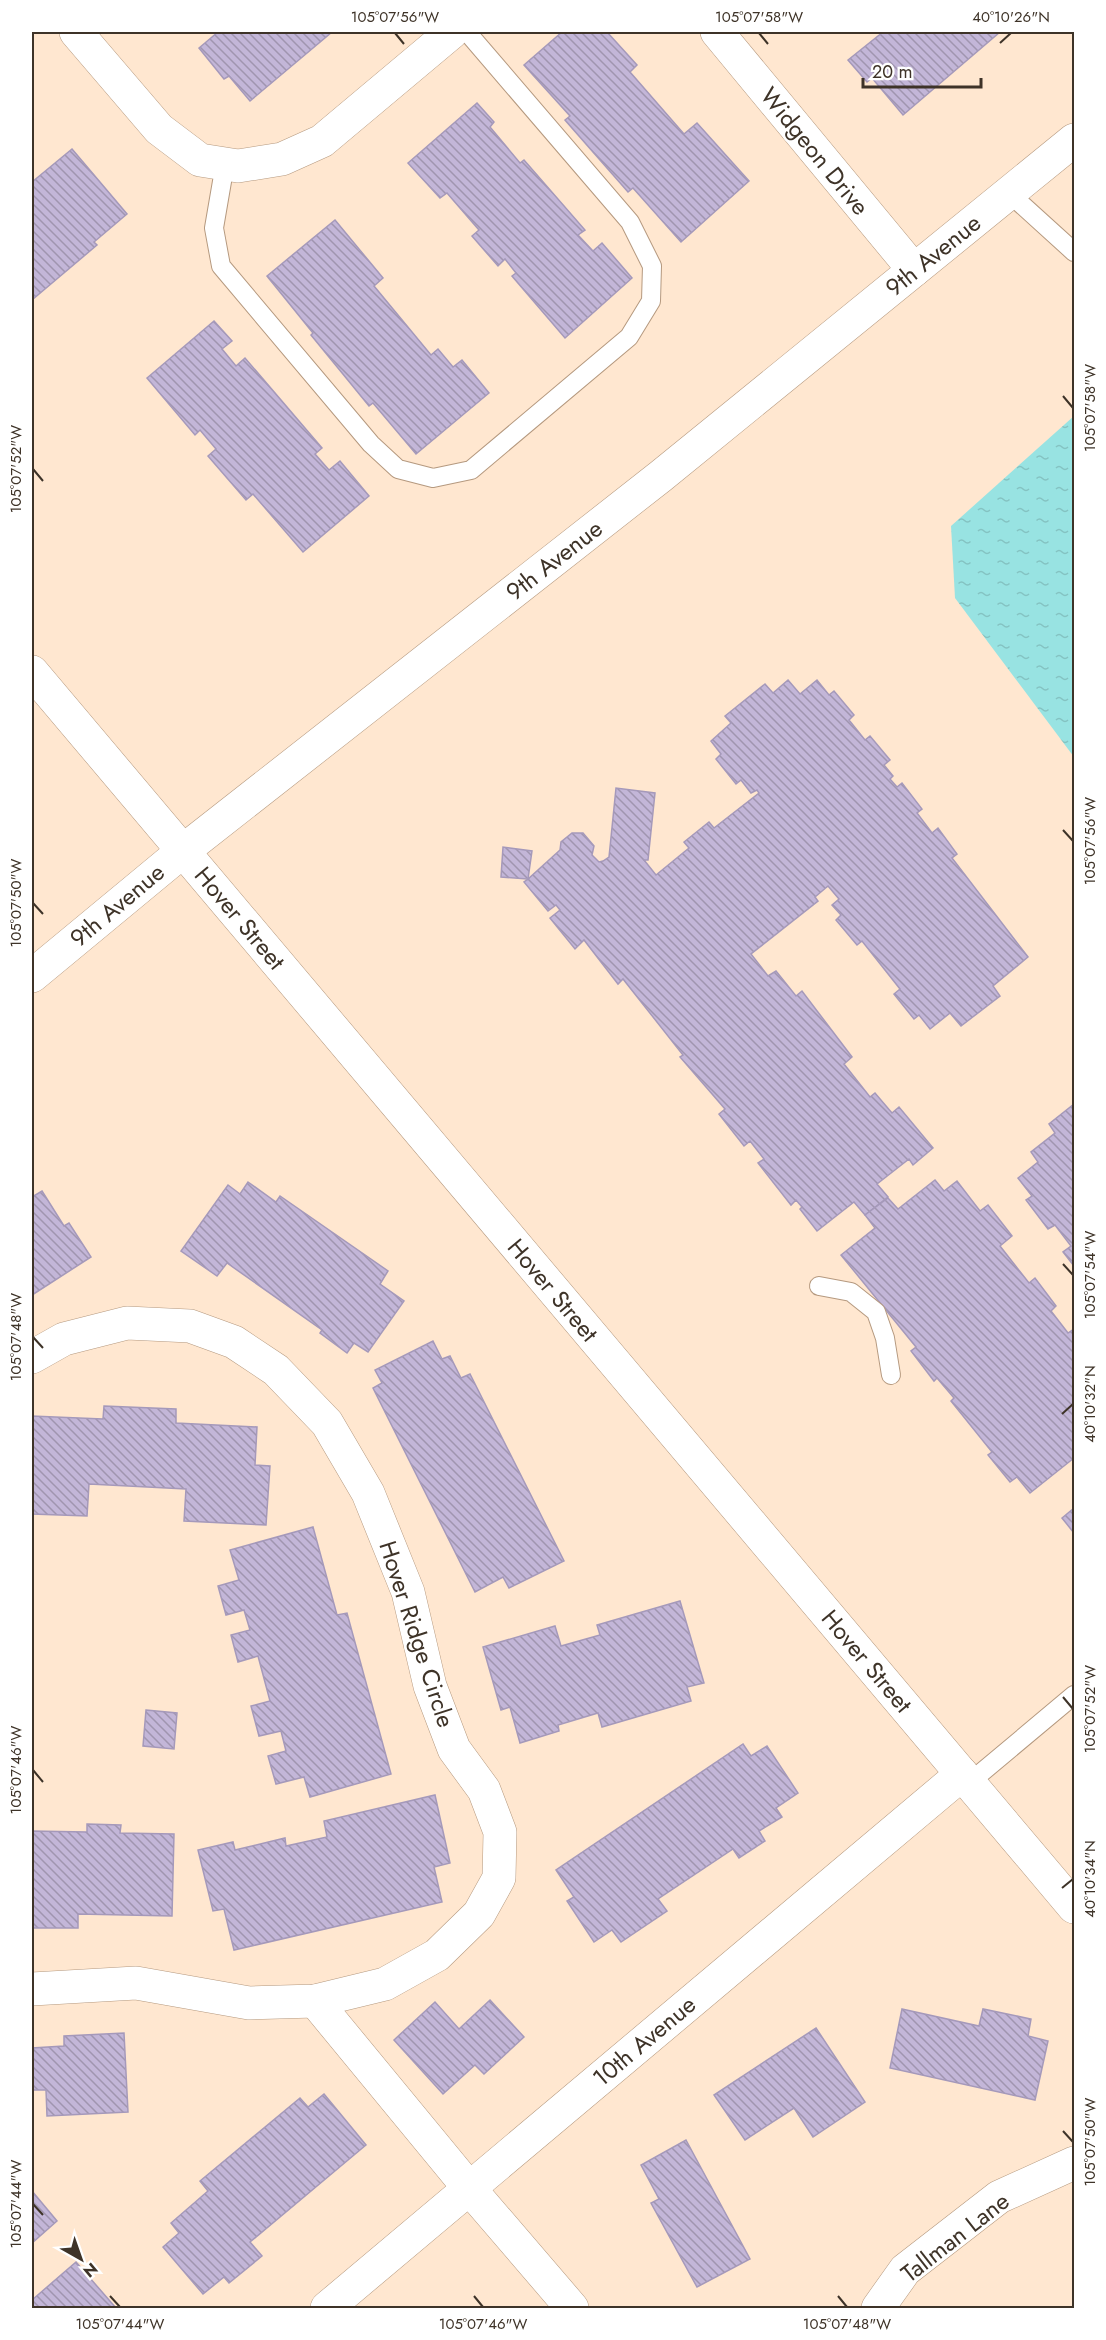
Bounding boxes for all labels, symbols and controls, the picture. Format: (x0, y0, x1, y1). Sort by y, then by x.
text: 105°07'56"W (351, 6, 439, 28)
text: 105°07'58"W (715, 6, 803, 28)
text: 40°10'26"N (972, 6, 1050, 28)
scale bar (863, 51, 982, 89)
text: 20 m (872, 59, 912, 85)
street label: Widgeon Drive (752, 79, 878, 223)
street label: 9th Avenue (878, 205, 988, 305)
text: 105°07'58"W (1079, 364, 1101, 452)
text: 105°07'52"W (5, 425, 27, 513)
street label: 9th Avenue (498, 511, 610, 609)
text: 105°07'56"W (1079, 797, 1101, 885)
street label: 9th Avenue (62, 855, 172, 955)
text: 105°07'50"W (5, 858, 27, 947)
street label: Hover Street (186, 859, 294, 977)
street label: Hover Street (499, 1231, 607, 1349)
text: 105°07'54"W (1079, 1231, 1101, 1319)
text: 105°07'48"W (5, 1293, 27, 1381)
text: 40°10'32"N (1079, 1365, 1101, 1443)
street label: Hover Ridge Circle (370, 1536, 464, 1732)
street label: Hover Street (813, 1602, 921, 1720)
text: 105°07'52"W (1079, 1665, 1101, 1753)
text: 105°07'46"W (5, 1725, 27, 1814)
text: 40°10'34"N (1079, 1840, 1101, 1918)
street label: 10th Avenue (585, 1987, 703, 2095)
text: 105°07'50"W (1079, 2097, 1101, 2186)
text: 105°07'44"W (5, 2159, 27, 2248)
street label: Tallman Lane (894, 2184, 1016, 2290)
north arrow (51, 2229, 111, 2289)
text: N (78, 2257, 103, 2283)
text: 105°07'44"W (76, 2313, 165, 2335)
text: 105°07'46"W (439, 2313, 528, 2335)
text: 105°07'48"W (803, 2313, 891, 2335)

